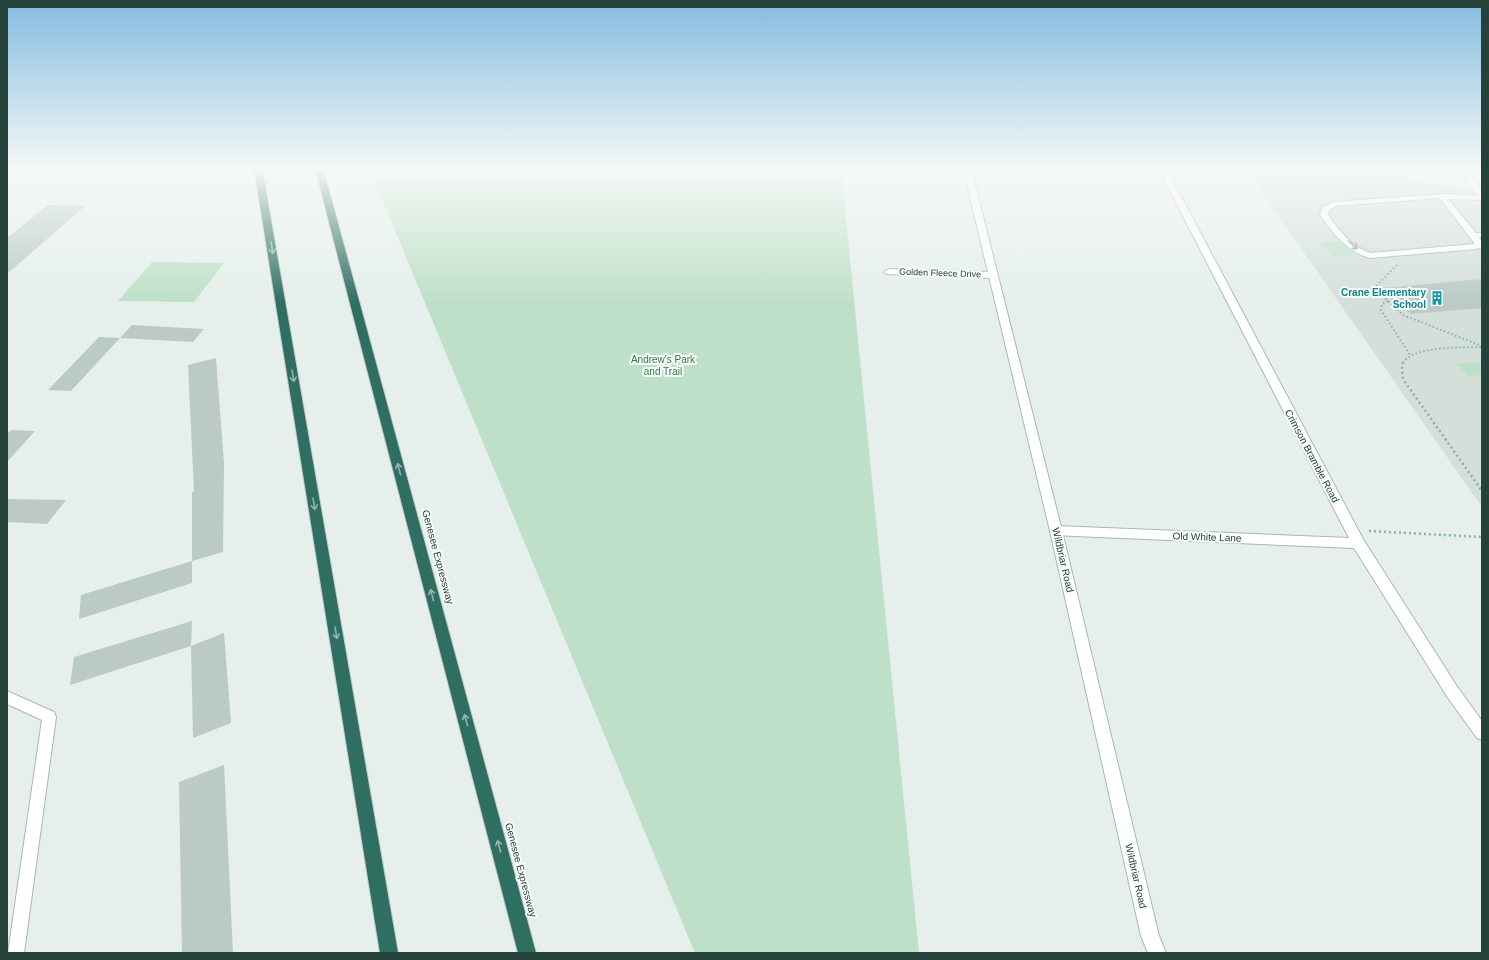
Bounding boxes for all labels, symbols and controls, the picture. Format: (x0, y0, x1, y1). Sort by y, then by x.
one-way arrow (268, 241, 276, 254)
one-way arrow (1348, 241, 1358, 250)
street label: Golden Fleece Drive (899, 267, 981, 279)
place label: Crane Elementary School (1341, 287, 1426, 310)
building icon: Crane Elementary School (1429, 290, 1445, 306)
park label: Andrew's Park and Trail (631, 354, 696, 377)
one-way arrow (289, 369, 297, 382)
street label: Crimson Bramble Road (1283, 408, 1341, 504)
one-way arrow (395, 463, 402, 476)
one-way arrow (310, 497, 318, 510)
street label: Genesee Expressway (420, 509, 456, 605)
street label: Wildbriar Road (1050, 527, 1076, 593)
street label: Old White Lane (1172, 530, 1242, 544)
one-way arrow (428, 589, 436, 602)
one-way arrow (332, 626, 340, 639)
one-way arrow (462, 714, 469, 727)
street label: Genesee Expressway (503, 822, 539, 918)
one-way arrow (495, 840, 503, 853)
street label: Wildbriar Road (1123, 843, 1149, 909)

